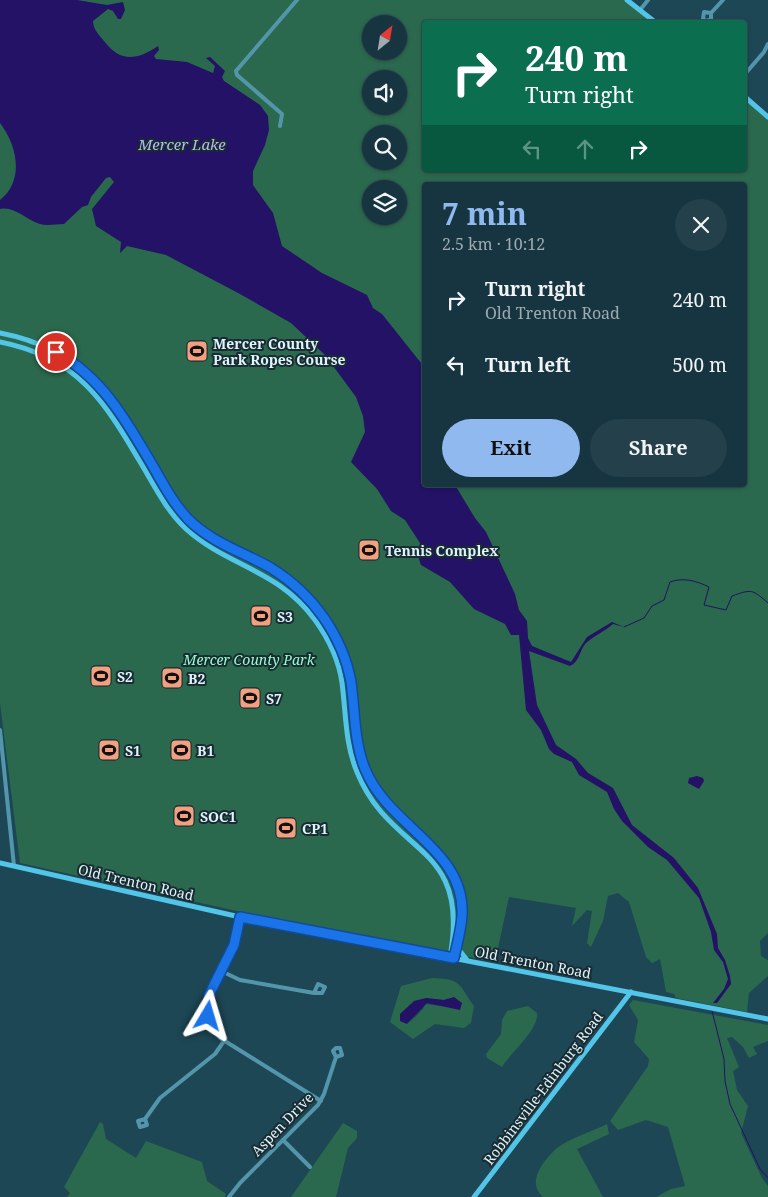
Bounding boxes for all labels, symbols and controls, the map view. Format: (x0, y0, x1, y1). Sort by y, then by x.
north arrow (362, 15, 408, 60)
map controls (362, 15, 407, 225)
text: 240 m (525, 34, 628, 81)
icon: right (442, 40, 507, 105)
button: sound (362, 70, 407, 115)
text: Turn right (525, 79, 634, 109)
button: search (362, 125, 407, 170)
water label: Mercer Lake (137, 134, 226, 154)
icon: left (518, 135, 546, 163)
icon: ahead (571, 135, 599, 163)
icon: right (624, 135, 652, 163)
button: layers (362, 180, 407, 225)
text: 7 min (442, 193, 527, 234)
button: close (675, 199, 727, 251)
text: 2.5 km · 10:12 (442, 233, 545, 255)
text: Turn right (485, 276, 585, 302)
icon: right (442, 286, 470, 314)
text: 240 m (672, 287, 727, 313)
text: Old Trenton Road (485, 302, 620, 324)
pin (35, 331, 77, 373)
place label: Mercer County Park Ropes Course (213, 334, 346, 369)
icon: arrive (42, 338, 70, 366)
sports icon: Mercer County Park Ropes Course (185, 339, 209, 363)
icon: left (442, 351, 470, 379)
text: Turn left (485, 352, 571, 378)
text: 500 m (672, 352, 727, 378)
button: Exit (442, 419, 580, 477)
button: Share (590, 419, 727, 477)
sports icon: Tennis Complex (357, 538, 381, 562)
place label: Tennis Complex (385, 541, 498, 560)
sports icon: S3 (249, 604, 273, 628)
place label: S3 (277, 607, 293, 626)
park label: Mercer County Park (182, 650, 316, 669)
sports icon: S2 (89, 664, 113, 688)
sports icon: B2 (160, 666, 184, 690)
place label: S2 (117, 667, 133, 686)
place label: B2 (188, 669, 205, 688)
sports icon: S7 (238, 686, 262, 710)
place label: S7 (266, 689, 282, 708)
sports icon: S1 (97, 738, 121, 762)
sports icon: B1 (169, 738, 193, 762)
place label: S1 (125, 741, 141, 760)
place label: B1 (197, 741, 214, 760)
sports icon: SOC1 (172, 804, 196, 828)
place label: SOC1 (200, 807, 236, 826)
sports icon: CP1 (274, 816, 298, 840)
place label: CP1 (302, 819, 328, 838)
street label: Old Trenton Road (76, 859, 196, 905)
street label: Old Trenton Road (473, 941, 593, 983)
position arrow (181, 989, 233, 1041)
street label: Robbinsville-Edinburg Road (479, 1007, 607, 1168)
street label: Aspen Drive (247, 1088, 317, 1160)

